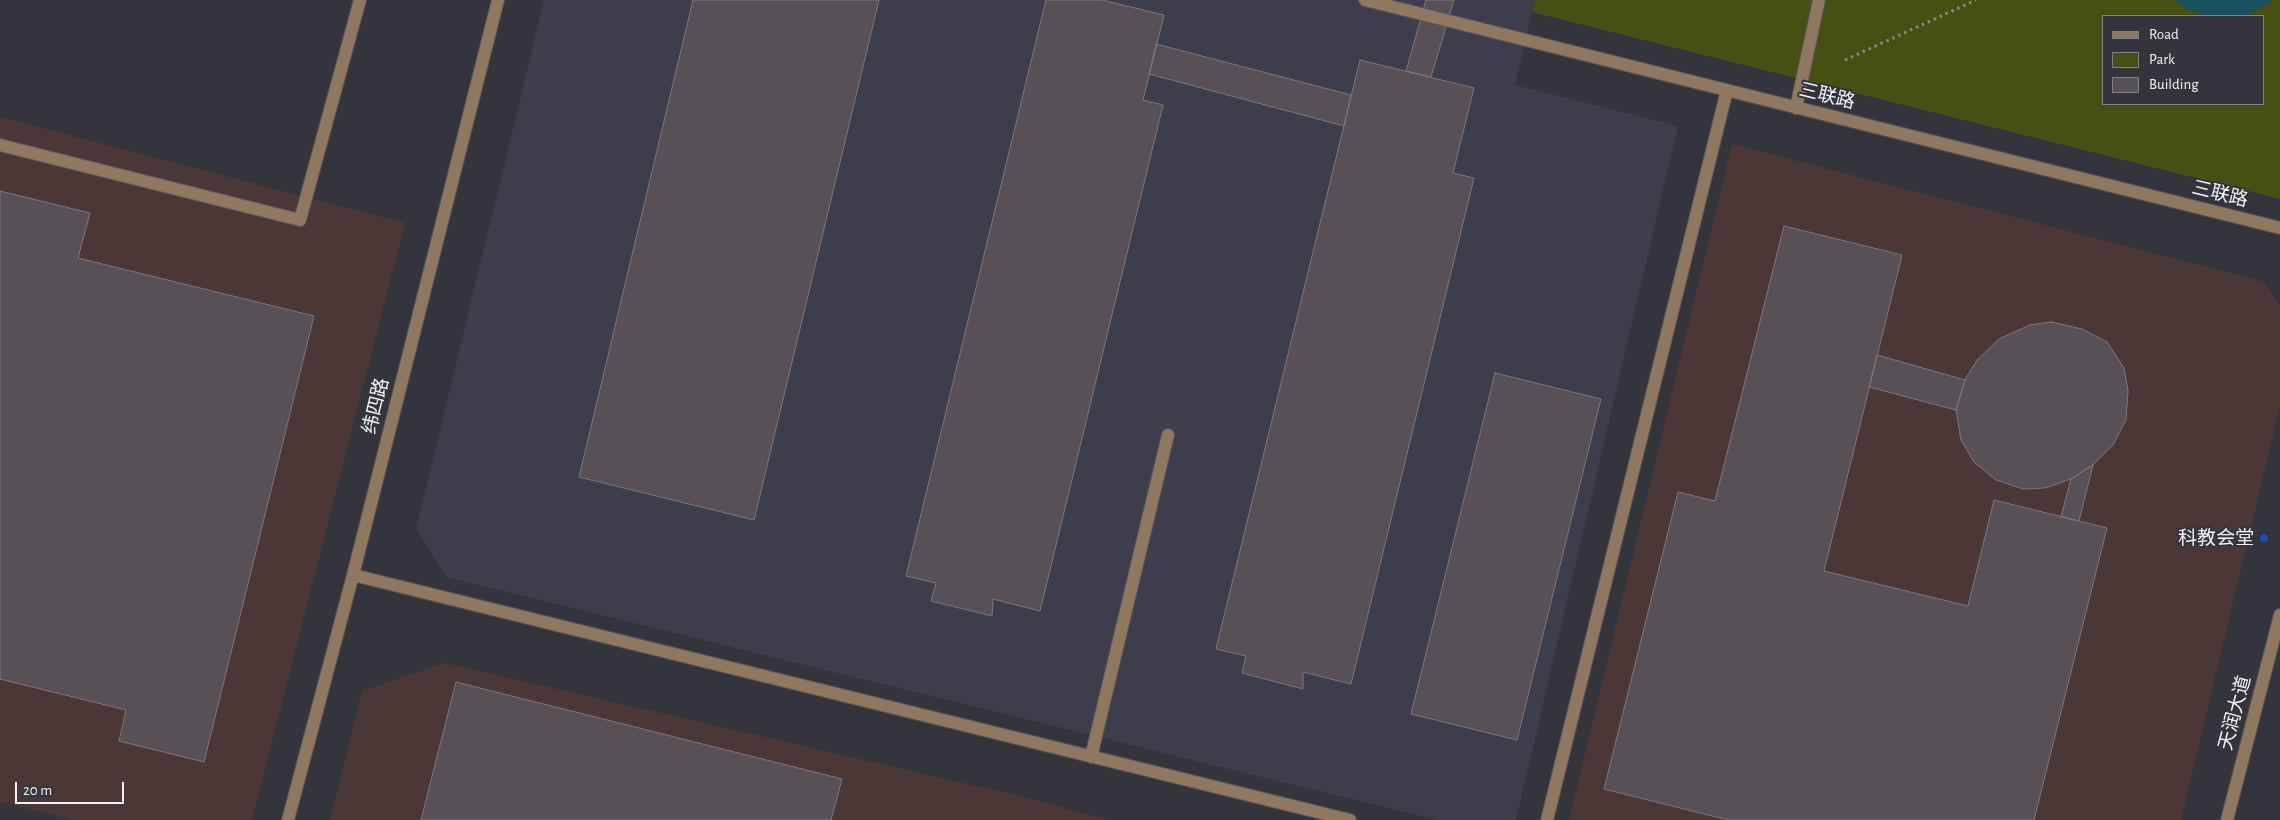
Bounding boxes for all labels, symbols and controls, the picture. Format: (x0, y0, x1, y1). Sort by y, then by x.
legend (2102, 15, 2265, 105)
text: Road (2149, 27, 2179, 42)
text: Park (2149, 52, 2175, 67)
text: Building (2149, 77, 2199, 92)
street label: 三联路 (1797, 78, 1857, 114)
street label: 三联路 (2190, 176, 2250, 212)
street label: 纬四路 (358, 376, 394, 436)
place label: 科教会堂 (2178, 527, 2254, 549)
marker: 科教会堂 (2258, 532, 2270, 544)
street label: 天润大道 (2214, 673, 2256, 753)
scale bar (18, 772, 126, 804)
text: 20 m (23, 783, 52, 798)

